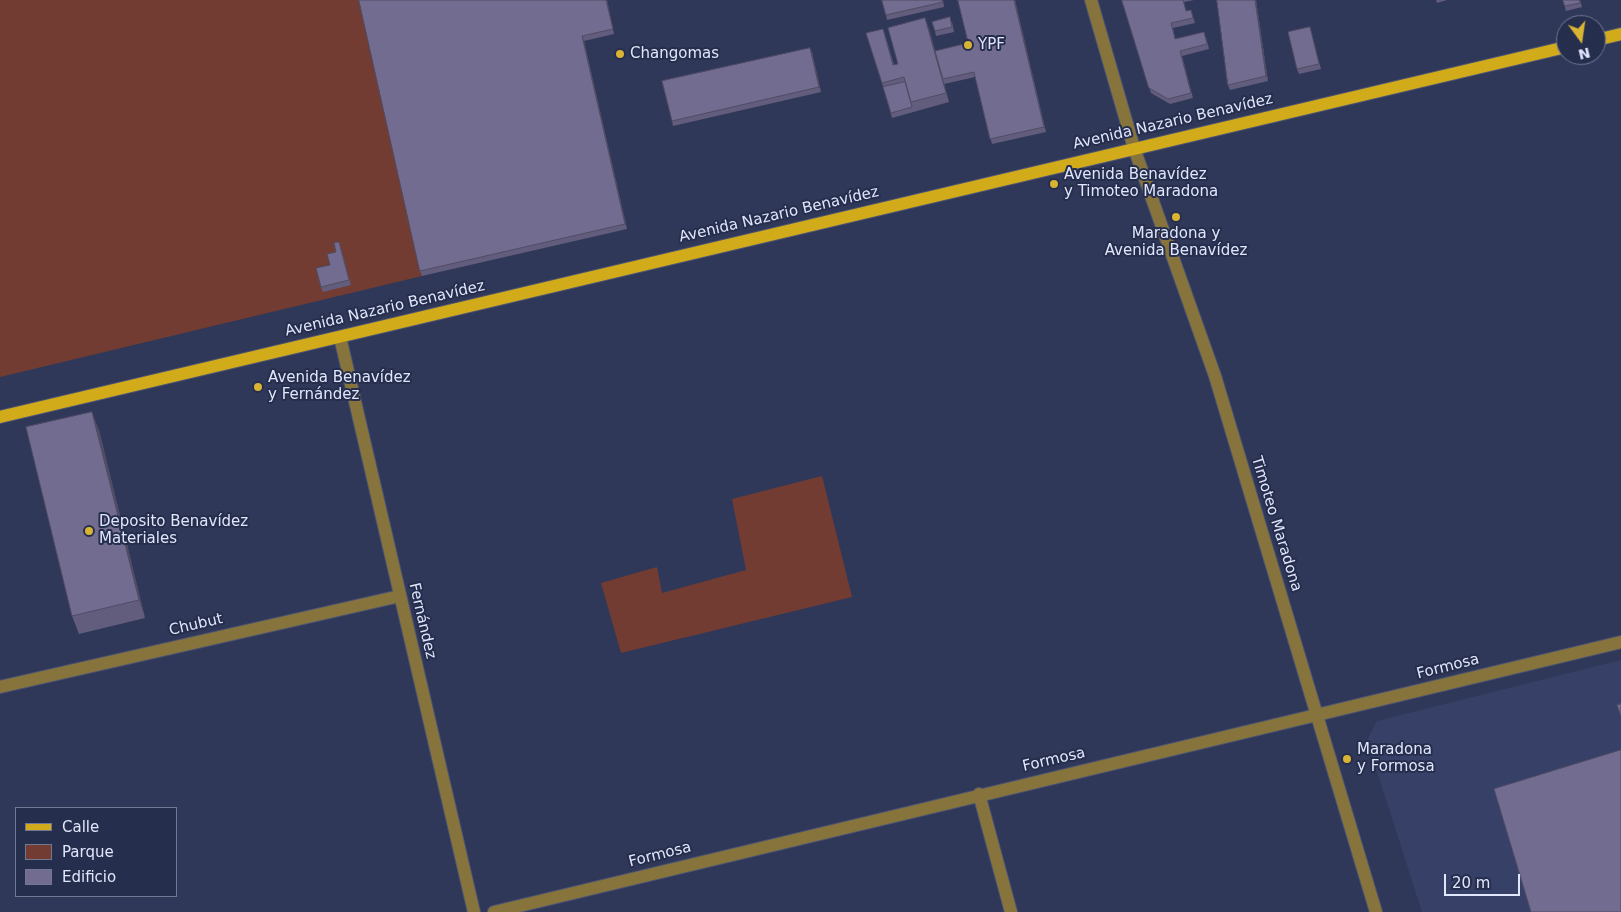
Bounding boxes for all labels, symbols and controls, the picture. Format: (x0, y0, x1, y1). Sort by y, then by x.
north arrow (1556, 15, 1606, 65)
place label: YPF (978, 36, 1005, 54)
marker: YPF (962, 39, 974, 51)
text: N (1577, 44, 1592, 63)
place label: Changomas (630, 45, 719, 63)
marker: Changomas (614, 48, 626, 60)
street label: Avenida Nazario Benavídez (1071, 90, 1275, 154)
place label: Avenida Benavídez y Timoteo Maradona (1064, 166, 1218, 201)
marker: Avenida Benavídez y Timoteo Maradona (1048, 178, 1060, 190)
street label: Avenida Nazario Benavídez (677, 183, 881, 247)
marker: Maradona y Avenida Benavídez (1170, 211, 1182, 223)
place label: Maradona y Avenida Benavídez (1105, 225, 1247, 260)
street label: Avenida Nazario Benavídez (283, 277, 487, 341)
place label: Avenida Benavídez y Fernández (268, 369, 411, 404)
marker: Avenida Benavídez y Fernández (252, 381, 264, 393)
street label: Timoteo Maradona (1247, 454, 1305, 594)
place label: Deposito Benavídez Materiales (99, 513, 248, 548)
marker: Deposito Benavídez Materiales (83, 525, 95, 537)
street label: Fernández (404, 581, 440, 661)
street label: Chubut (167, 610, 225, 640)
street label: Formosa (1415, 651, 1481, 683)
place label: Maradona y Formosa (1357, 741, 1435, 776)
street label: Formosa (1021, 744, 1087, 776)
marker: Maradona y Formosa (1341, 753, 1353, 765)
legend (15, 807, 178, 897)
text: Calle (62, 818, 99, 836)
street label: Formosa (627, 839, 693, 871)
text: Parque (62, 843, 114, 861)
scale bar (1446, 864, 1522, 896)
text: Edificio (62, 868, 116, 886)
text: 20 m (1452, 874, 1490, 892)

